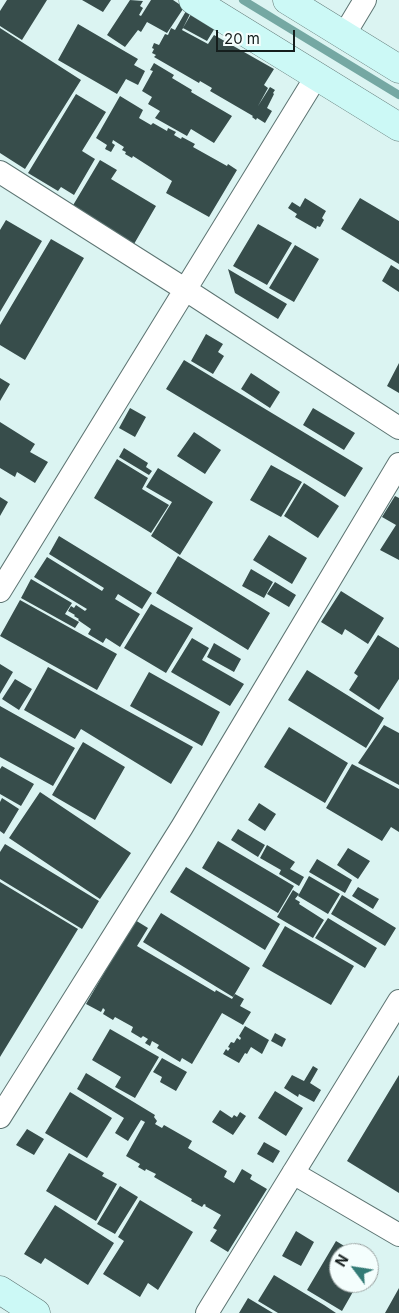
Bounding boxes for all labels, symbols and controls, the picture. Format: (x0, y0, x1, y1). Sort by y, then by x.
scale bar (219, 20, 298, 52)
text: 20 m (224, 29, 260, 48)
north arrow (329, 1243, 379, 1293)
text: N (332, 1252, 352, 1269)

